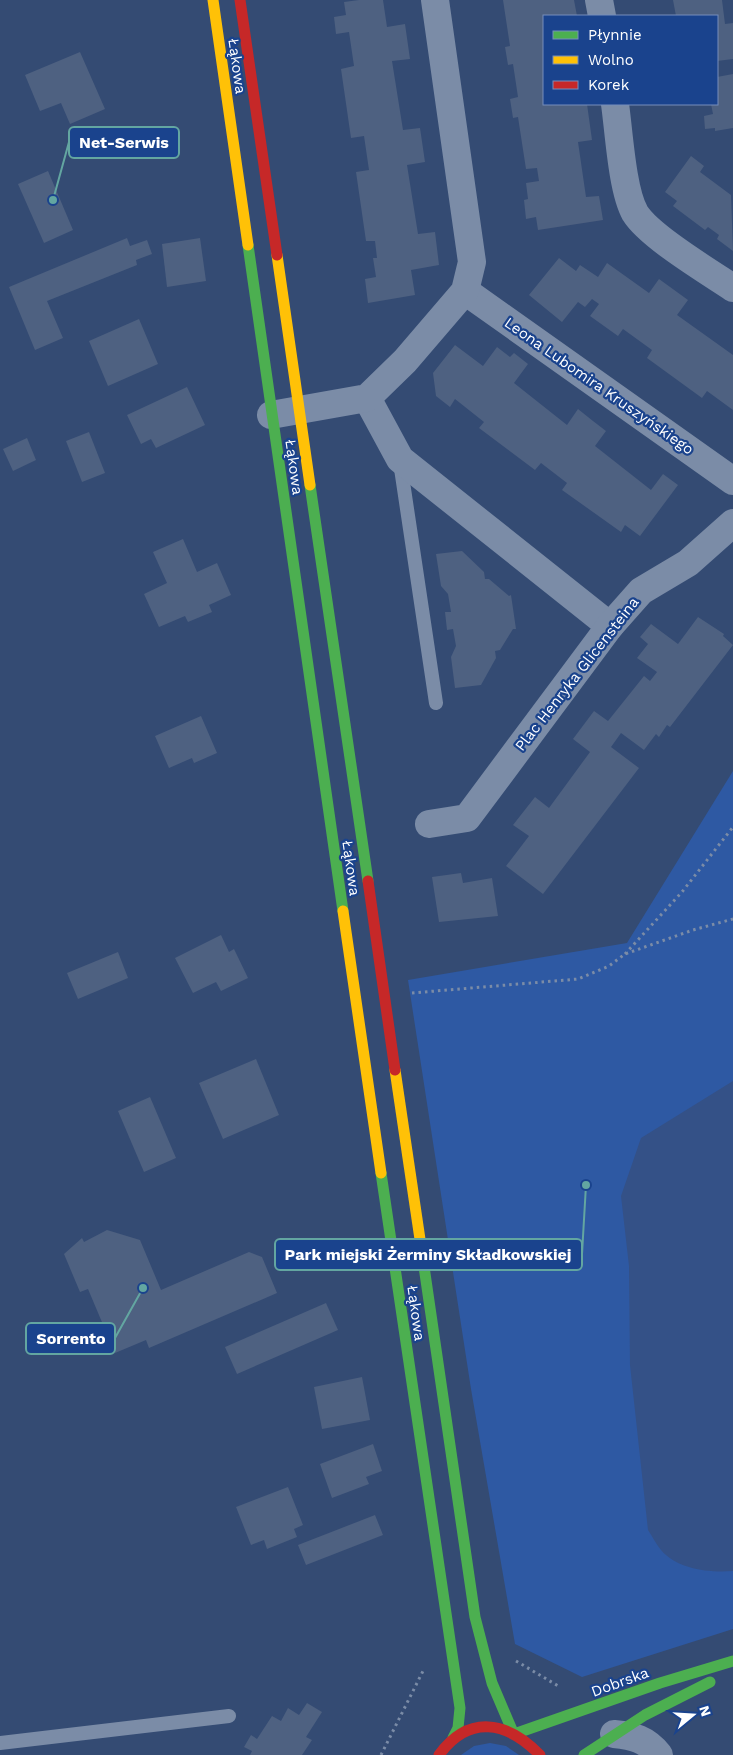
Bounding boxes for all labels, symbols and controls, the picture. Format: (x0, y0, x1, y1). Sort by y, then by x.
legend (543, 15, 718, 105)
text: Płynnie (588, 26, 642, 44)
street label: Łąkowa (224, 37, 250, 95)
text: Wolno (588, 51, 634, 69)
text: Korek (588, 76, 630, 94)
callout: Net-Serwis (69, 127, 179, 158)
text: Net-Serwis (79, 133, 169, 152)
street label: Leona Lubomira Kruszyńskiego (501, 314, 697, 458)
street label: Łąkowa (281, 438, 307, 496)
street label: Plac Henryka Glicensteina (511, 593, 643, 755)
street label: Łąkowa (338, 839, 364, 897)
callout: Park miejski Żerminy Składkowskiej (275, 1239, 582, 1270)
text: Park miejski Żerminy Składkowskiej (285, 1245, 571, 1264)
street label: Łąkowa (403, 1284, 429, 1342)
callout: Sorrento (26, 1323, 115, 1354)
text: Sorrento (36, 1329, 106, 1348)
street label: Dobrska (589, 1663, 652, 1701)
north arrow (668, 1690, 718, 1740)
text: N (696, 1704, 715, 1718)

